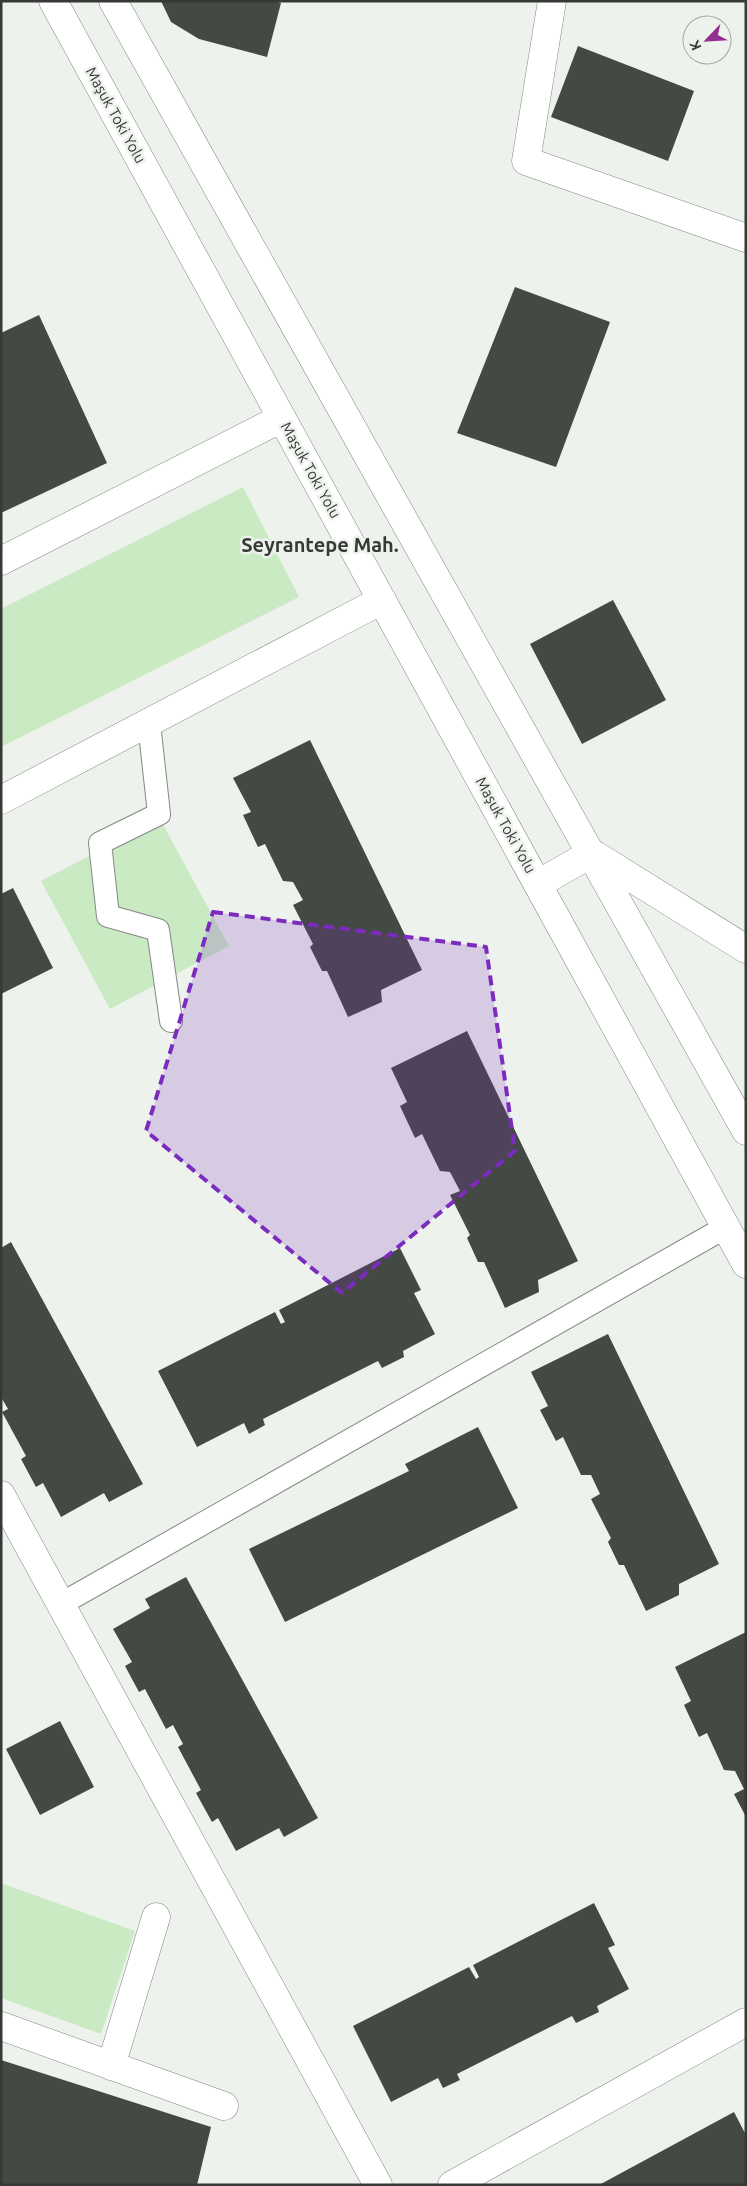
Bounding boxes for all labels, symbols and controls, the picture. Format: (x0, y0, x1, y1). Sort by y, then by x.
north arrow (682, 15, 732, 65)
text: K (686, 37, 704, 53)
street label: Maşuk Toki Yolu (83, 64, 149, 166)
street label: Maşuk Toki Yolu (278, 419, 344, 521)
district label: Seyrantepe Mah. (241, 533, 399, 556)
street label: Maşuk Toki Yolu (473, 774, 539, 876)

